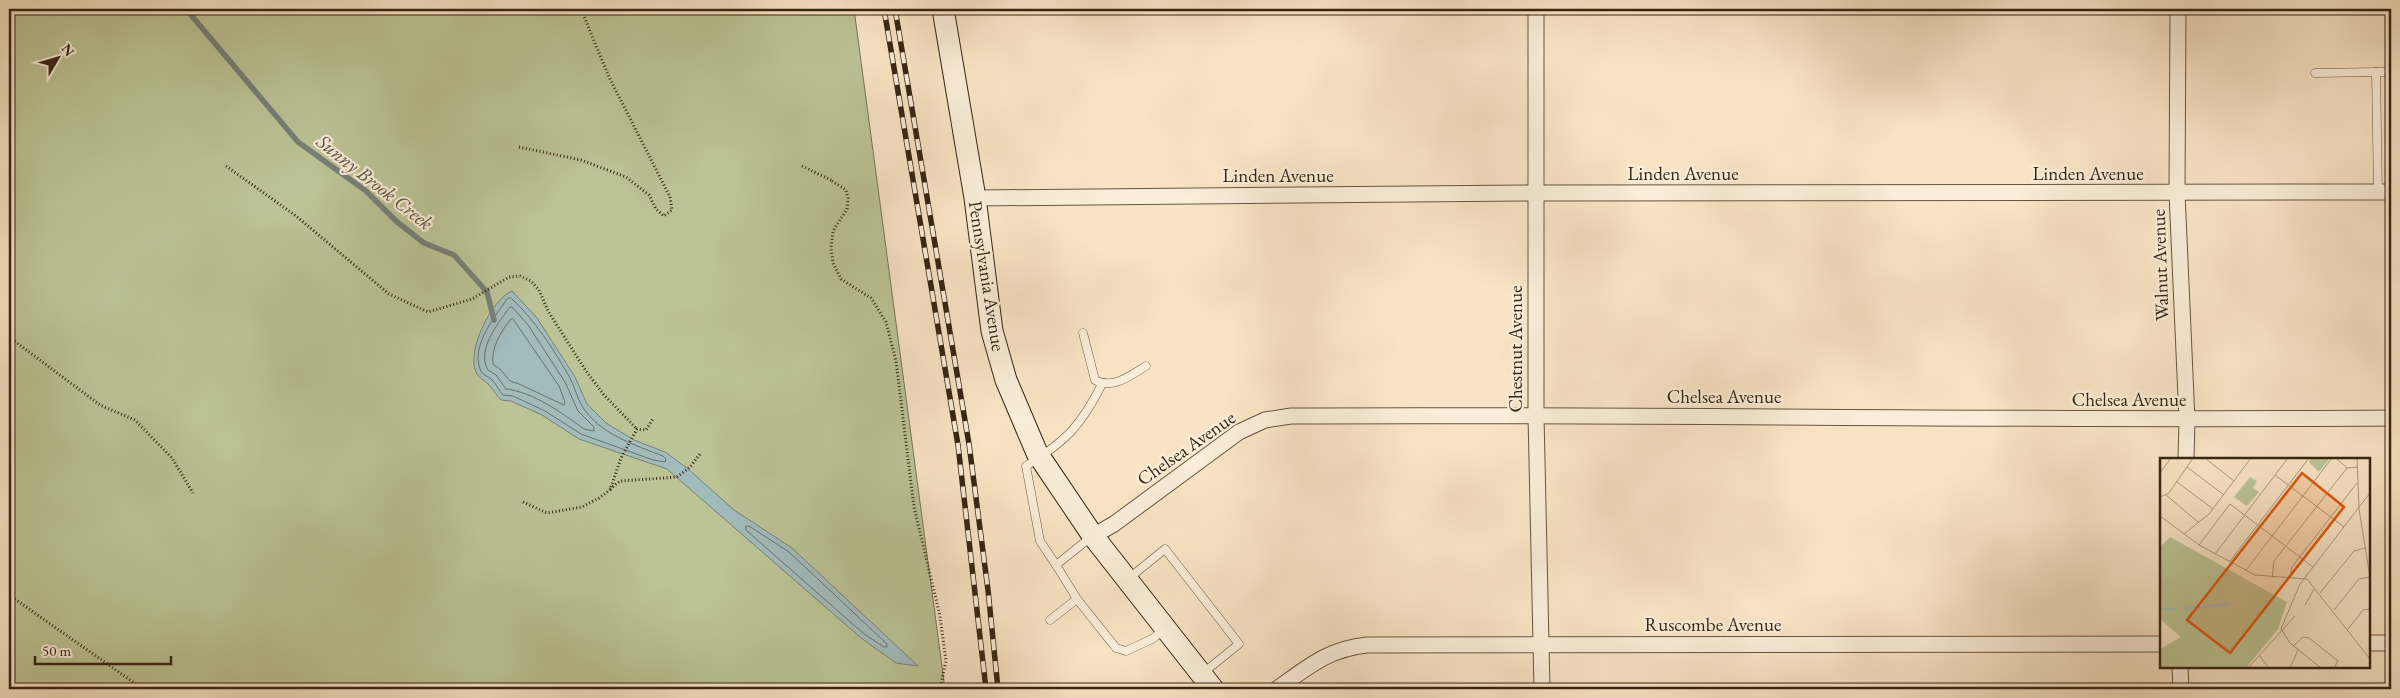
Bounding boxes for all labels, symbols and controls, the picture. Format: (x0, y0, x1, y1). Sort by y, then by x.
north arrow (32, 32, 82, 82)
text: N (58, 40, 79, 61)
water label: Sunny Brook Creek (311, 128, 439, 236)
street label: Linden Avenue (1627, 161, 1739, 186)
street label: Linden Avenue (2032, 161, 2144, 186)
street label: Linden Avenue (1222, 163, 1334, 188)
street label: Pennsylvania Avenue (963, 199, 1011, 353)
street label: Walnut Avenue (2146, 209, 2174, 321)
street label: Chestnut Avenue (1503, 285, 1528, 413)
street label: Chelsea Avenue (1667, 384, 1781, 409)
street label: Chelsea Avenue (2072, 387, 2186, 412)
street label: Chelsea Avenue (1132, 405, 1240, 491)
inset map (2160, 458, 2370, 668)
street label: Ruscombe Avenue (1645, 612, 1781, 637)
scale bar (35, 633, 171, 665)
text: 50 m (42, 641, 71, 660)

